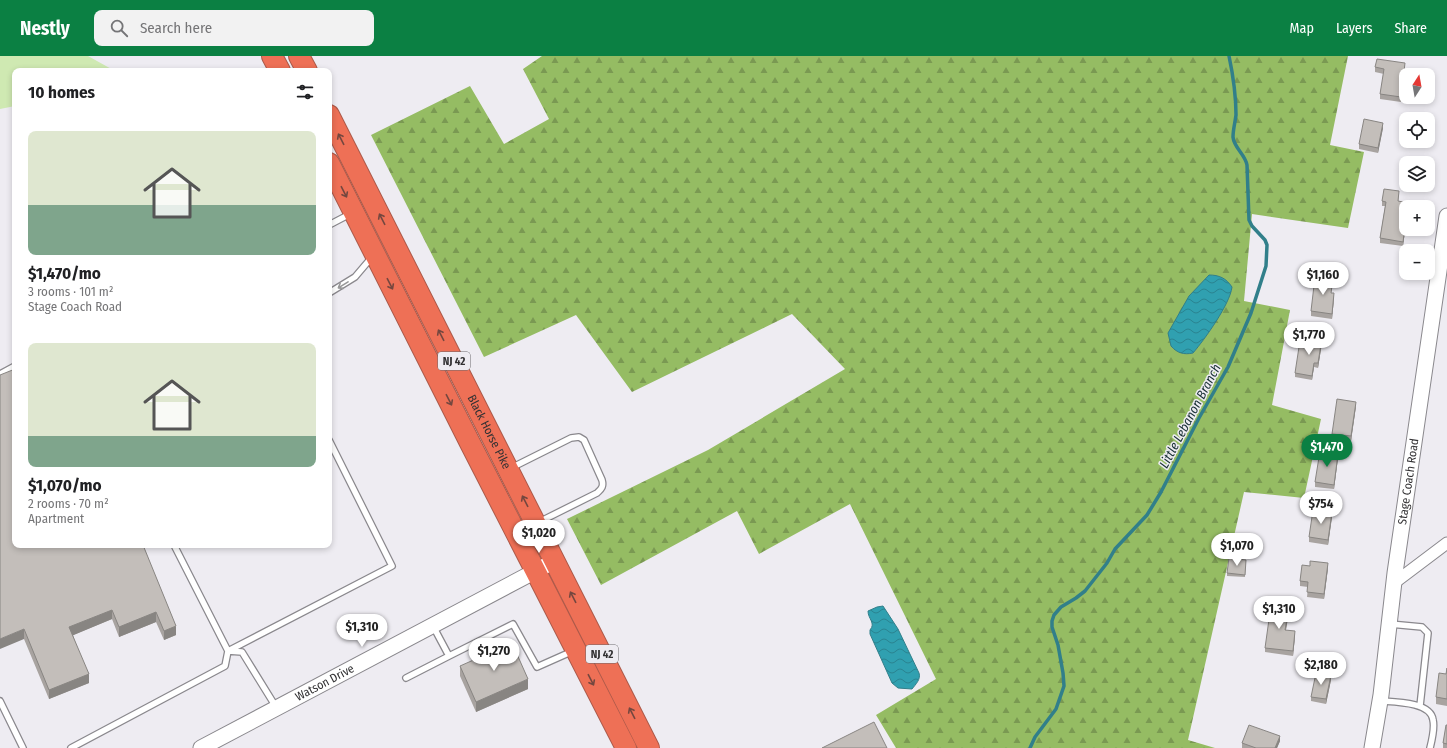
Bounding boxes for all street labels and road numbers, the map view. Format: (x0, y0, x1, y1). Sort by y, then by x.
road number: NJ 42 (438, 352, 470, 370)
street label: Black Horse Pike (465, 392, 514, 471)
street label: Stage Coach Road (1395, 437, 1422, 526)
road number: NJ 42 (586, 645, 618, 663)
street label: Watson Drive (293, 661, 357, 704)

